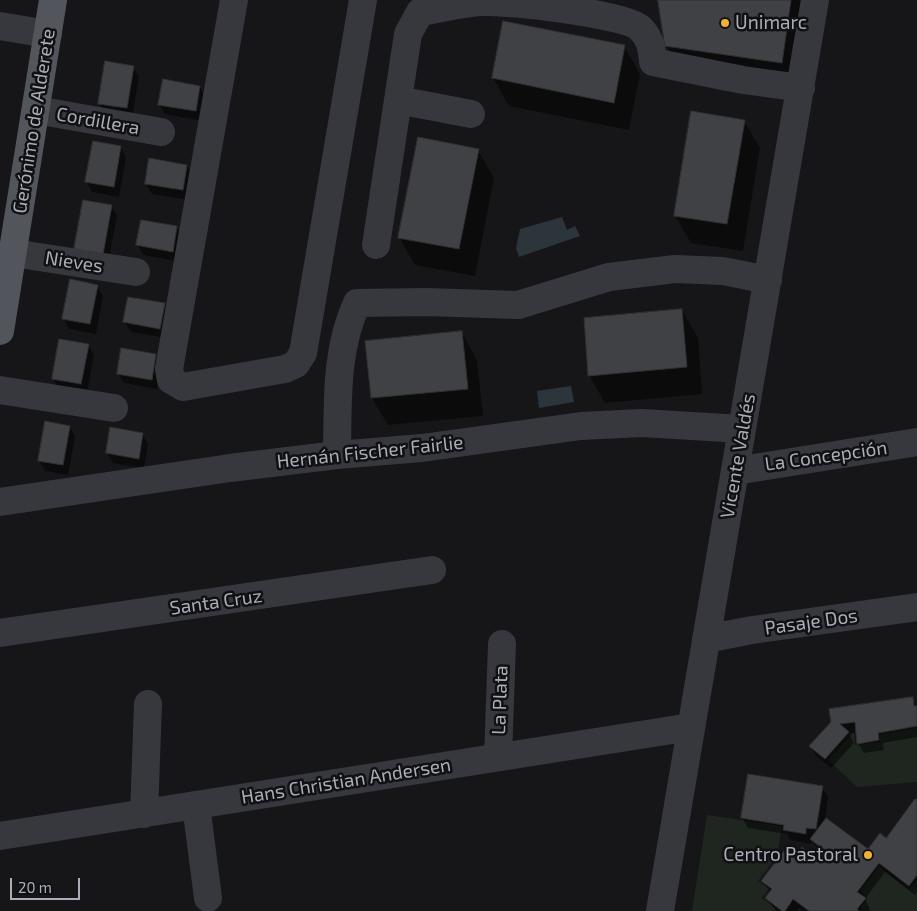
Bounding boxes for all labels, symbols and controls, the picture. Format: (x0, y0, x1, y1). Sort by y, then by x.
place label: Unimarc (735, 12, 807, 34)
marker: Unimarc (719, 17, 731, 29)
street label: Gerónimo de Alderete (8, 27, 60, 215)
street label: Cordillera (55, 102, 141, 140)
street label: Nieves (44, 246, 104, 278)
street label: Vicente Valdés (716, 392, 760, 520)
street label: Hernán Fischer Fairlie (276, 431, 464, 473)
street label: La Concepción (763, 436, 889, 476)
street label: Santa Cruz (168, 584, 264, 620)
street label: Pasaje Dos (763, 604, 859, 640)
street label: La Plata (487, 665, 513, 735)
street label: Hans Christian Andersen (240, 753, 452, 809)
place label: Centro Pastoral (723, 844, 858, 866)
marker: Centro Pastoral (862, 849, 874, 861)
scale bar (12, 868, 82, 900)
text: 20 m (18, 878, 52, 896)

